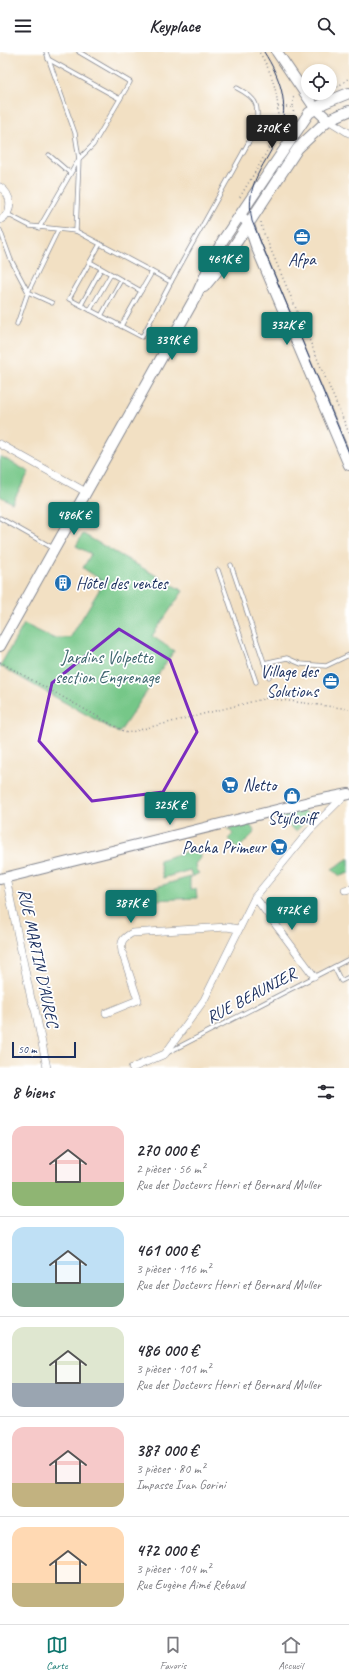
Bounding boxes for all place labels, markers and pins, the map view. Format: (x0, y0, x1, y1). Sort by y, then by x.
pin: 270K € (239, 115, 305, 149)
office icon: Afpa (292, 227, 312, 247)
pin: 461K € (191, 246, 257, 280)
place label: Afpa (288, 249, 317, 270)
pin: 332K € (254, 312, 320, 346)
pin: 339K € (139, 327, 205, 361)
pin: 486K € (41, 502, 107, 536)
building icon: Hôtel des ventes (53, 573, 73, 593)
place label: Hôtel des ventes (76, 573, 169, 594)
place label: Village des Solutions (260, 661, 320, 702)
office icon: Village des Solutions (321, 671, 341, 691)
supermarket icon: Netto (220, 775, 240, 795)
place label: Netto (243, 775, 278, 796)
shop icon: Styl'coiff (282, 786, 302, 806)
pin: 325K € (137, 792, 203, 826)
place label: Styl'coiff (268, 808, 320, 829)
place label: Pacha Primeur (182, 837, 268, 858)
supermarket icon: Pacha Primeur (269, 837, 289, 857)
pin: 387K € (98, 890, 164, 924)
pin: 472K € (259, 897, 325, 931)

